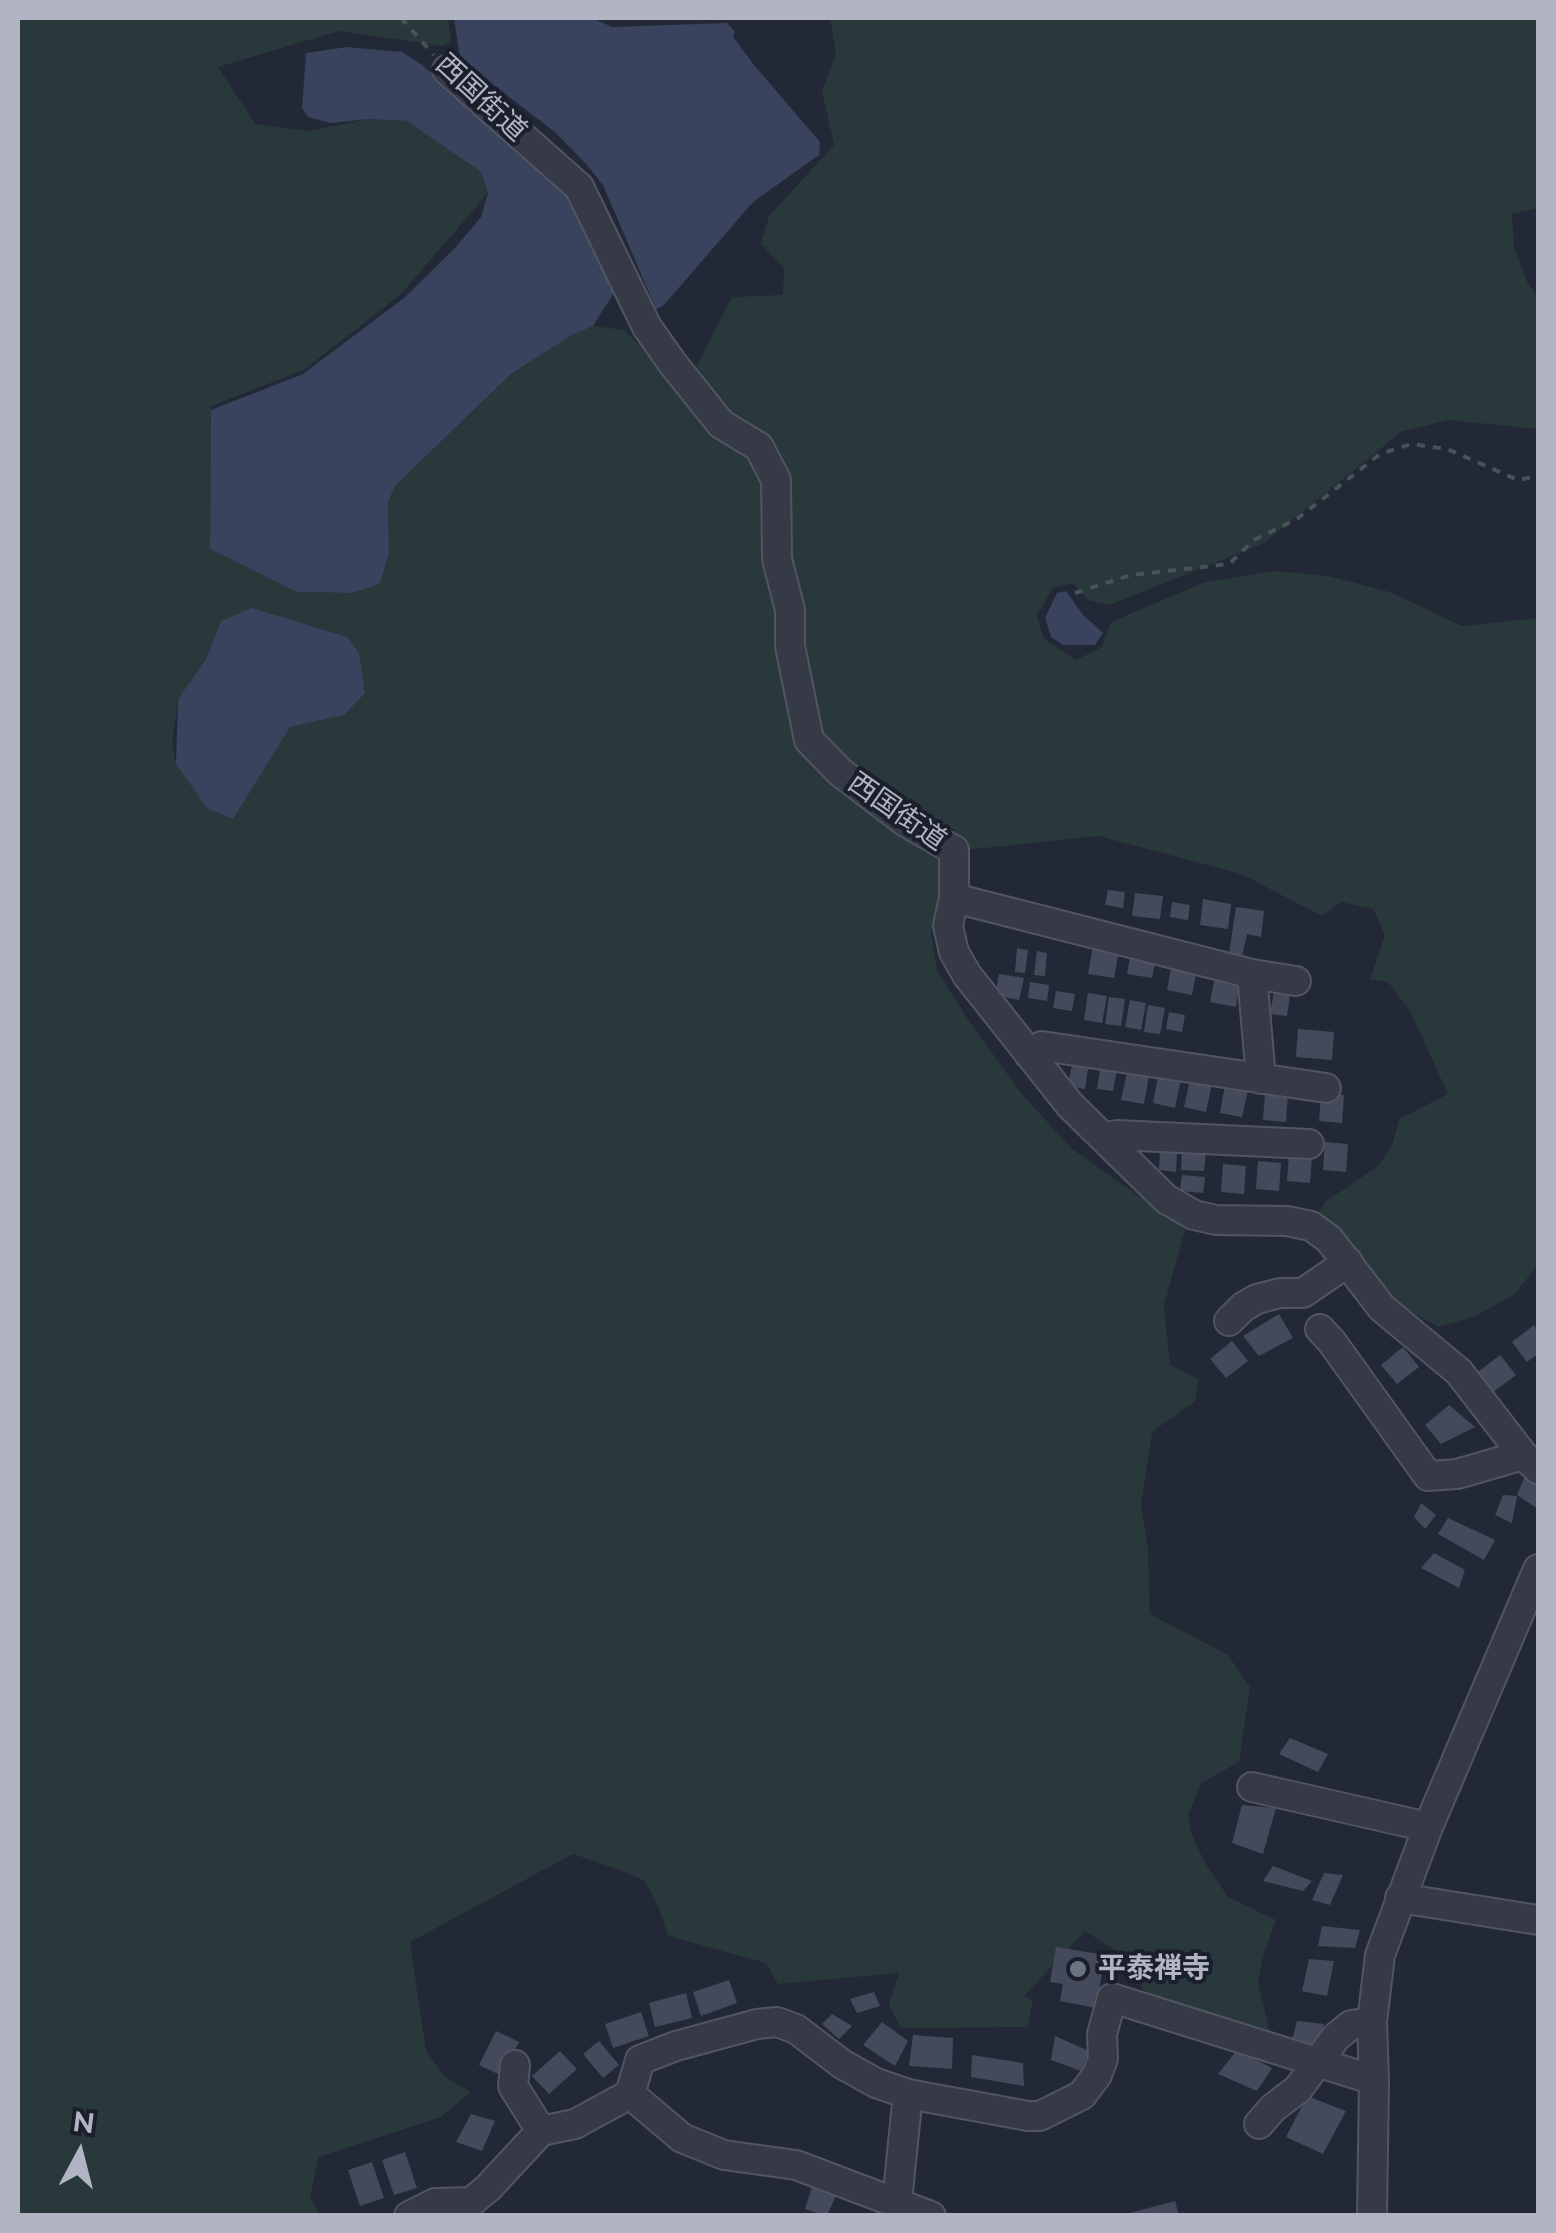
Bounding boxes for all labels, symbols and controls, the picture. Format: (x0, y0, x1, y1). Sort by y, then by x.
street label: 西国街道 (429, 48, 533, 148)
street label: 西国街道 (841, 766, 953, 858)
place label: 平泰禅寺 (1098, 1952, 1210, 1986)
marker: 平泰禅寺 (1067, 1958, 1089, 1980)
north arrow (30, 2103, 130, 2203)
text: N (71, 2105, 96, 2140)

